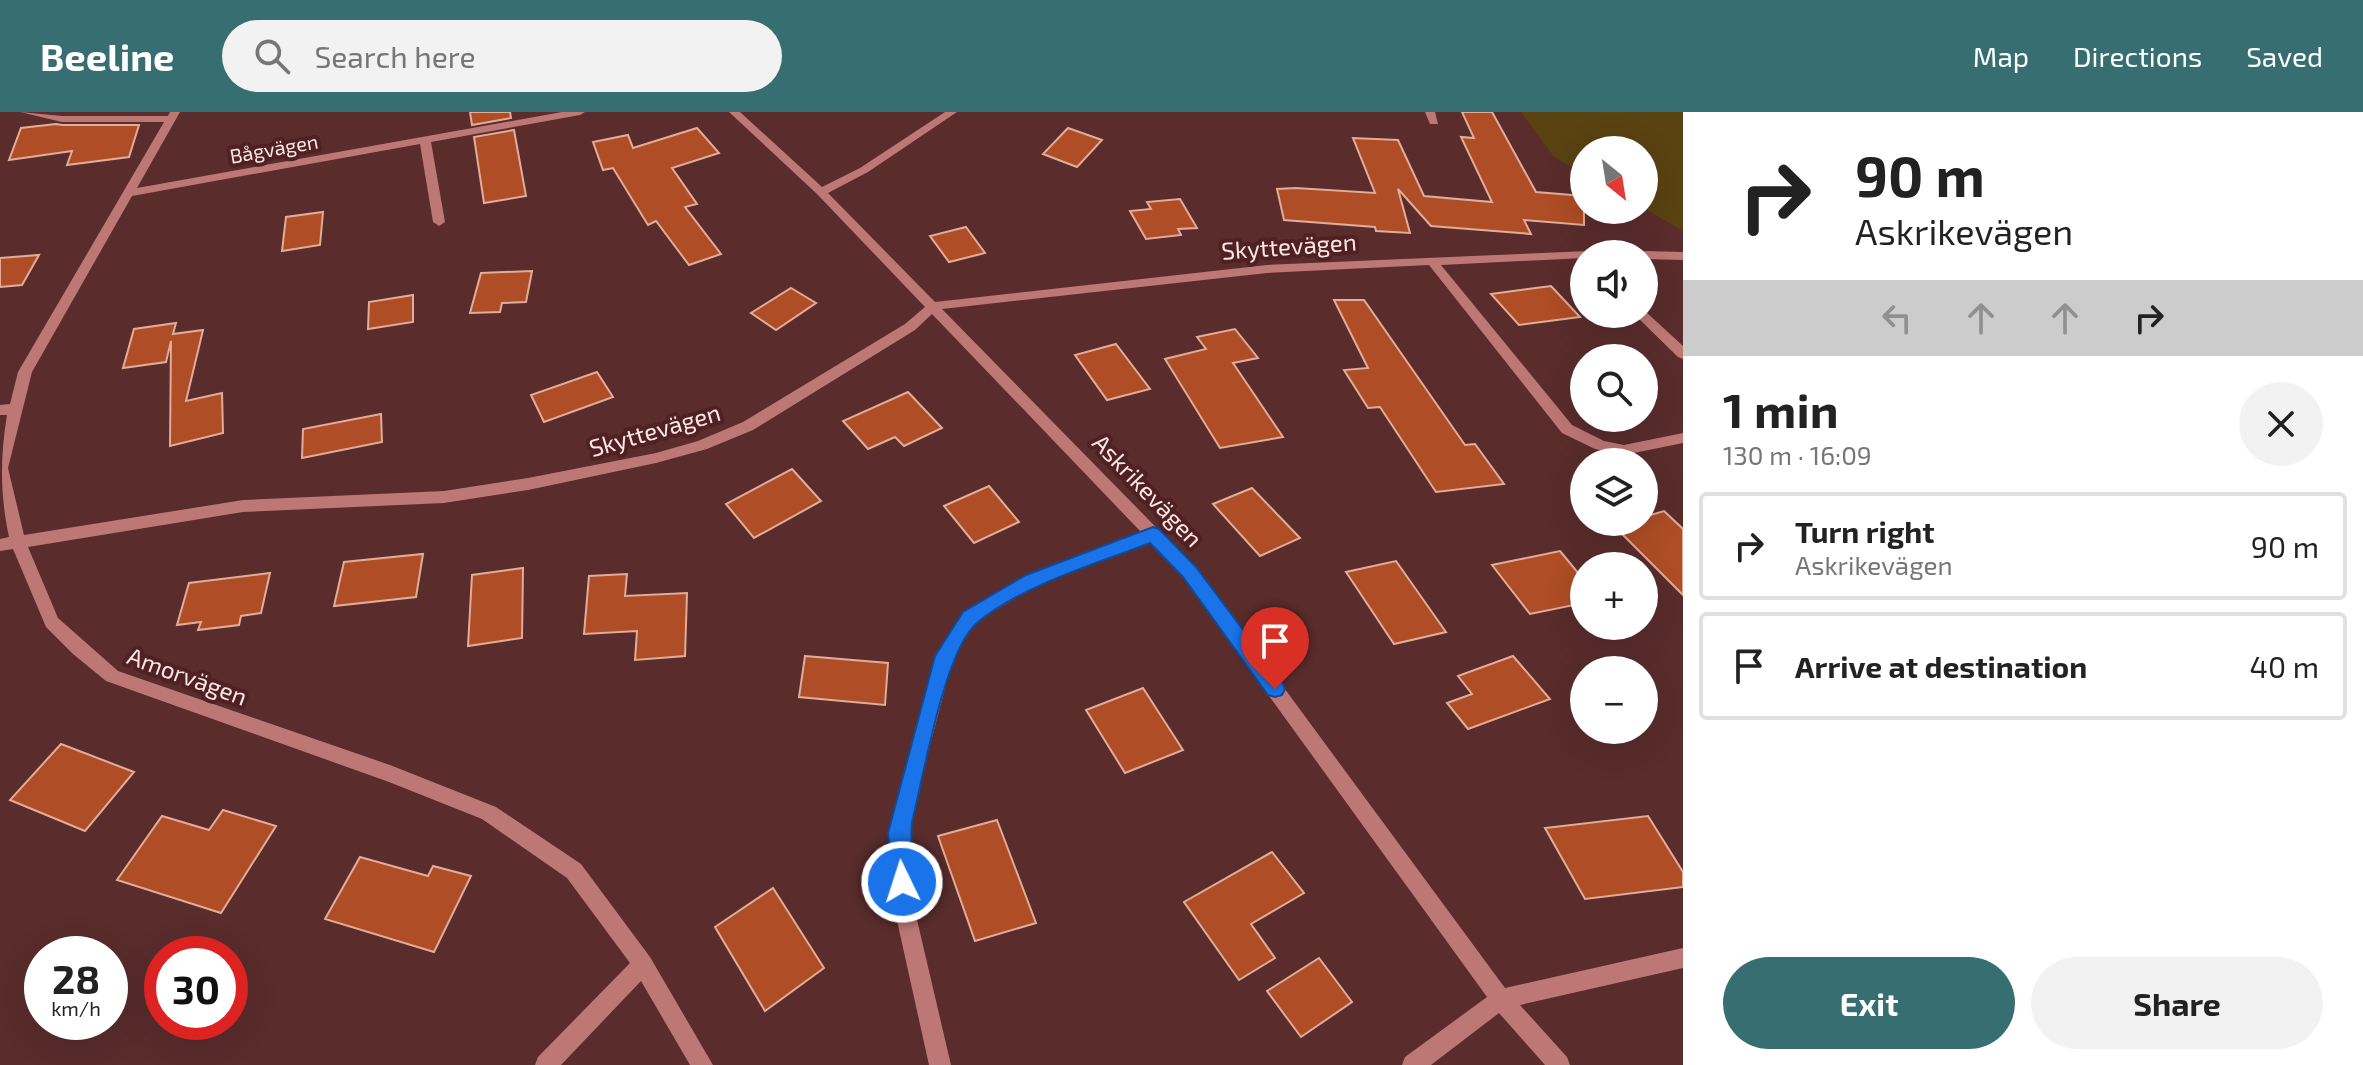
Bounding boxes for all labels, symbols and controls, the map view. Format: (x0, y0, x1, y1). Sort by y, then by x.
search box (222, 20, 782, 92)
text: Beeline (40, 33, 174, 79)
icon: search (250, 34, 294, 78)
text: Search here (314, 38, 476, 74)
text: Map (1973, 39, 2029, 73)
text: Directions (2073, 39, 2202, 73)
text: Saved (2246, 39, 2323, 73)
street label: Bågvägen (228, 128, 320, 168)
north arrow (1570, 136, 1658, 224)
map controls (1570, 136, 1658, 744)
text: 90 m (1855, 141, 1985, 208)
icon: right (1723, 144, 1827, 248)
text: Askrikevägen (1855, 209, 2073, 252)
street label: Skyttevägen (1220, 226, 1357, 265)
button: sound (1570, 240, 1658, 328)
icon: left (1875, 296, 1919, 340)
icon: ahead (1959, 296, 2003, 340)
icon: ahead (2043, 296, 2087, 340)
icon: right (2127, 296, 2171, 340)
button: search (1570, 344, 1658, 432)
text: 1 min (1723, 380, 1839, 438)
button: close (2239, 382, 2323, 466)
street label: Skyttevägen (586, 397, 724, 462)
street label: Askrikevägen (1087, 428, 1209, 552)
text: 130 m · 16:09 (1723, 439, 1872, 470)
button: layers (1570, 448, 1658, 536)
text: Turn right (1795, 513, 1935, 549)
icon: right (1727, 524, 1771, 568)
text: 90 m (2251, 528, 2319, 564)
text: Askrikevägen (1795, 549, 1953, 580)
button: + (1570, 552, 1658, 640)
pin (1241, 607, 1309, 689)
icon: arrive (1253, 619, 1297, 663)
street label: Amorvägen (124, 641, 251, 711)
icon: arrive (1727, 644, 1771, 688)
text: Arrive at destination (1795, 648, 2087, 684)
text: 40 m (2249, 648, 2319, 684)
button: − (1570, 656, 1658, 744)
position arrow (860, 840, 944, 924)
speed limit sign: 30 (144, 936, 248, 1040)
text: 28 (52, 954, 100, 1002)
button: Exit (1723, 957, 2015, 1049)
button: Share (2031, 957, 2323, 1049)
text: km/h (51, 996, 101, 1020)

